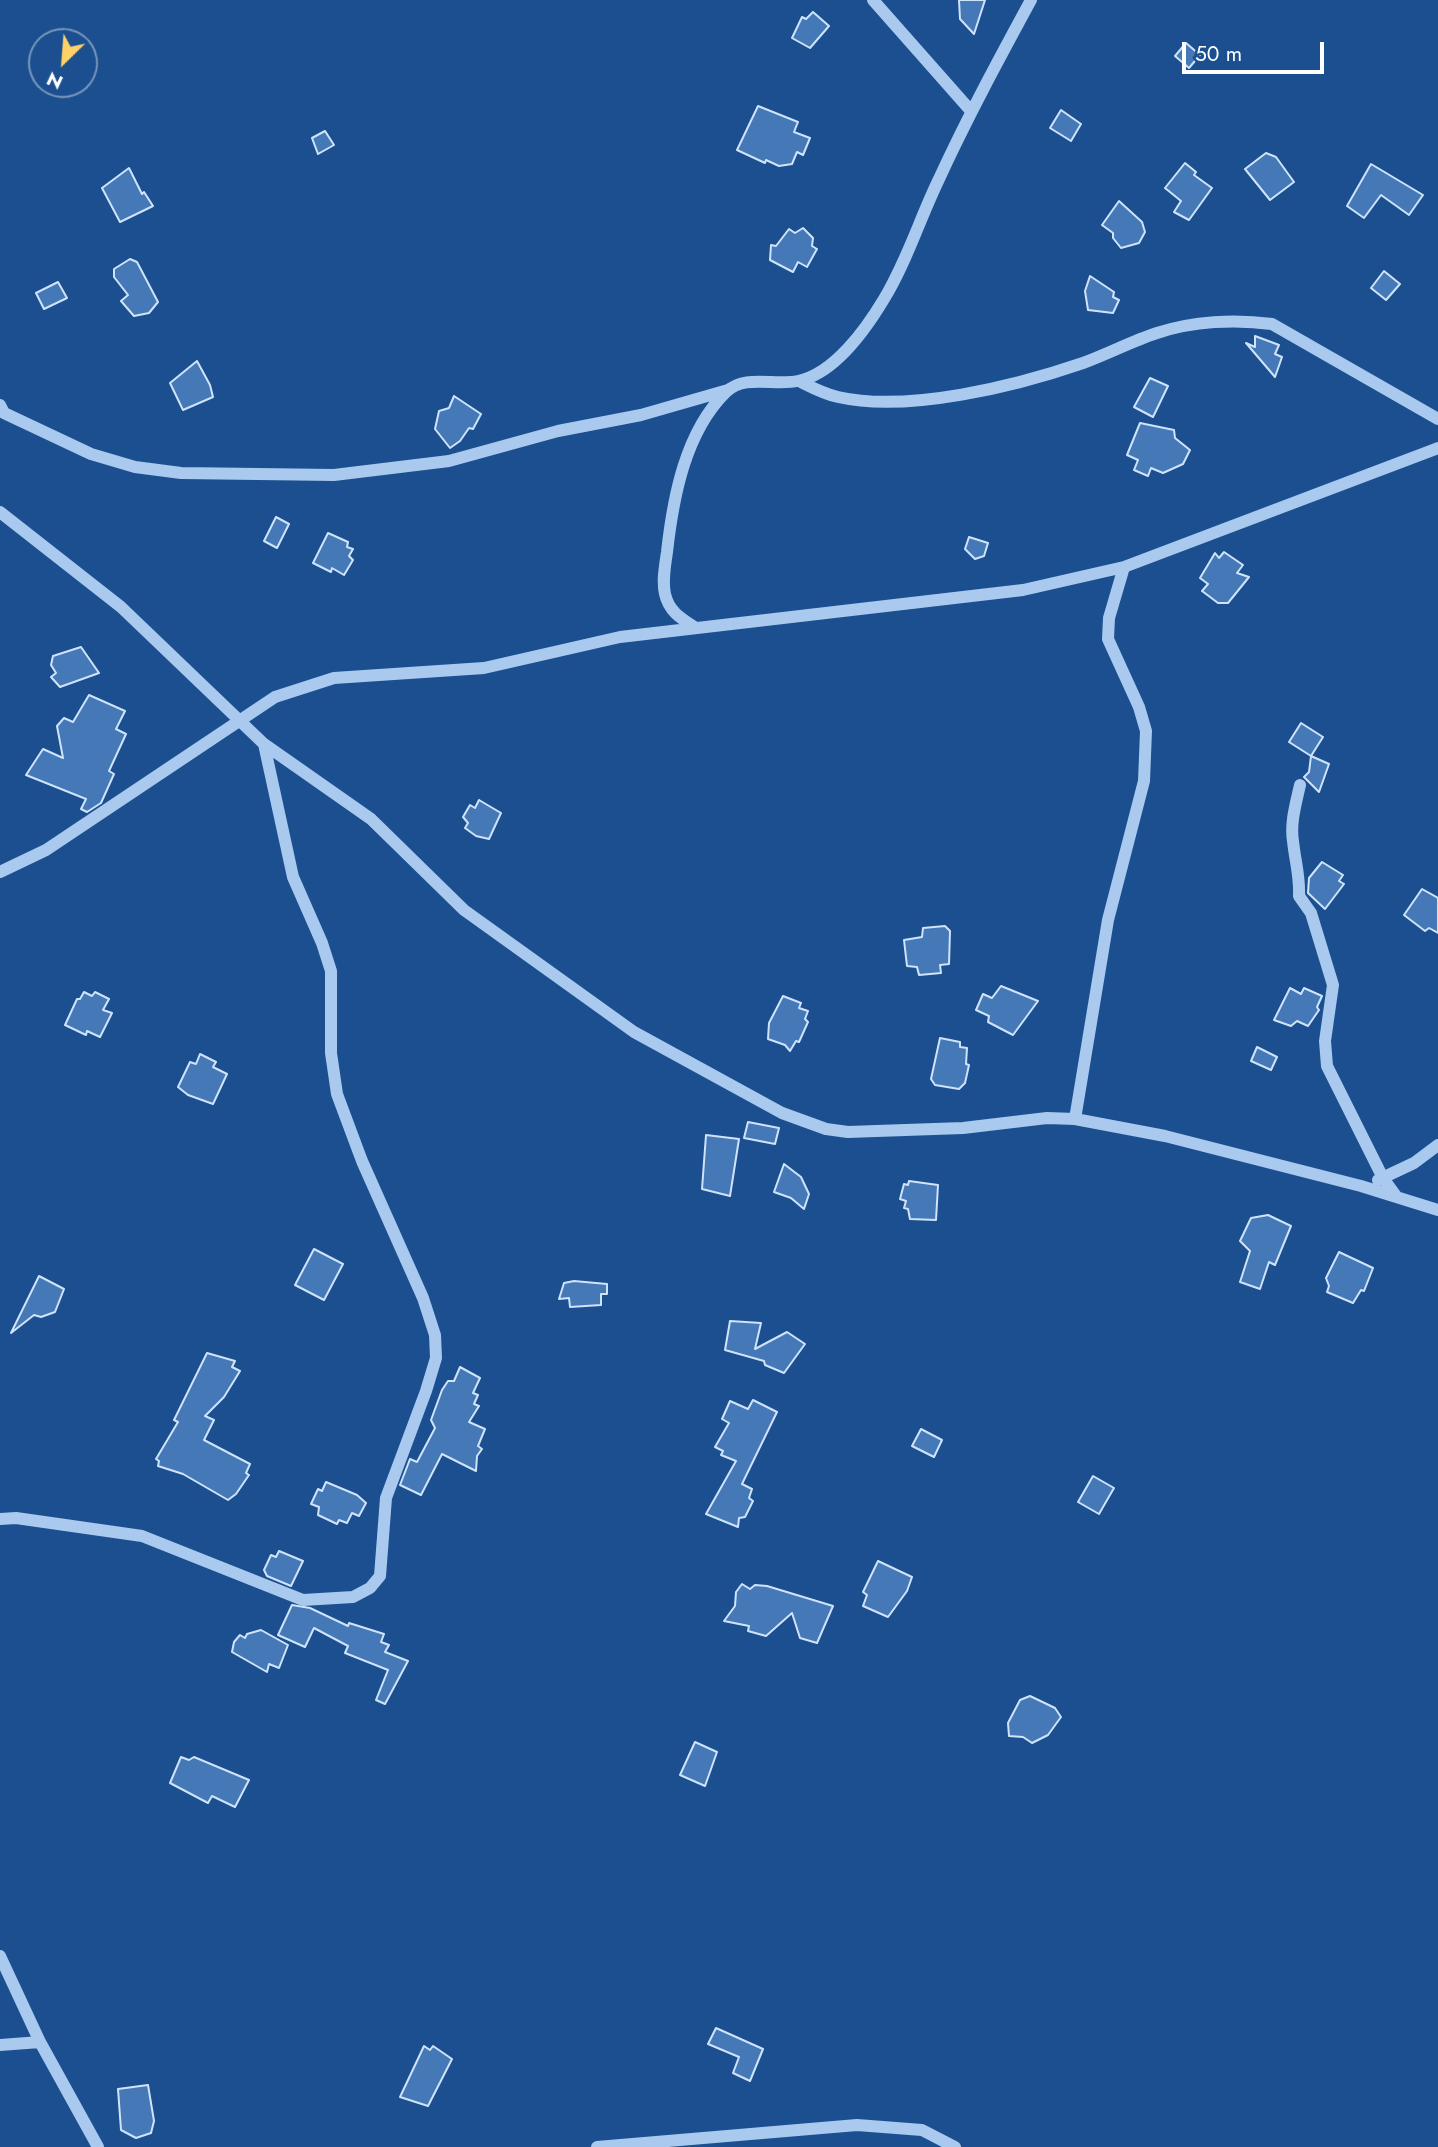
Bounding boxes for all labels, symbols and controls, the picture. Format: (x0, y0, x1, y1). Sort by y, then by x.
north arrow (28, 28, 98, 98)
scale bar (1186, 28, 1328, 72)
text: 50 m (1195, 39, 1242, 69)
text: N (42, 65, 67, 96)

